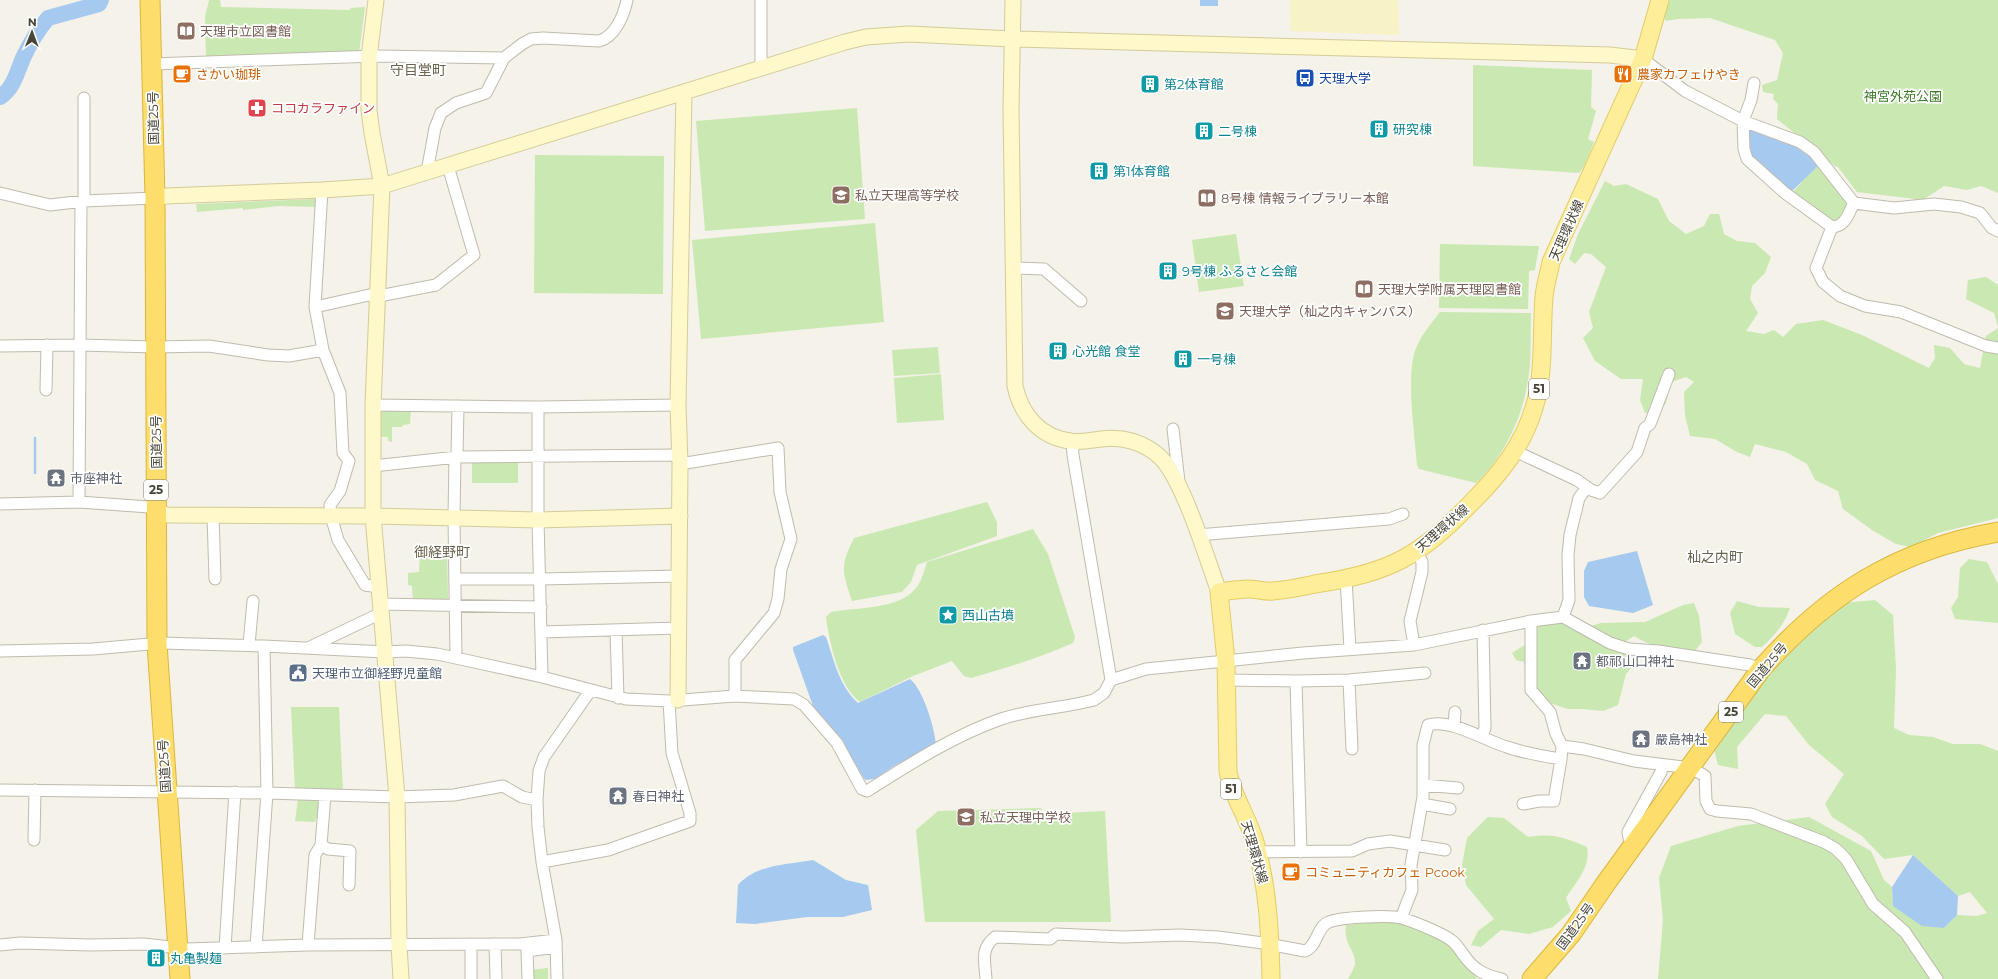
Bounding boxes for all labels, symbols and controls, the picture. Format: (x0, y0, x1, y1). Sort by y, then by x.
north arrow (12, 12, 52, 52)
text: N (28, 15, 37, 29)
library icon: 天理市立図書館 (175, 20, 197, 42)
place label: 天理市立図書館 (200, 23, 291, 39)
district label: 守目堂町 (390, 61, 446, 79)
cafe icon: さかい珈琲 (171, 63, 193, 85)
restaurant icon: 農家カフェけやき (1612, 63, 1634, 85)
place label: さかい珈琲 (196, 66, 261, 82)
place label: 農家カフェけやき (1637, 66, 1741, 82)
bus stop icon: 天理大学 (1294, 67, 1316, 89)
place label: 天理大学 (1319, 70, 1371, 86)
building icon: 第2体育館 (1139, 73, 1161, 95)
place label: 第2体育館 (1164, 76, 1223, 92)
park label: 神宮外苑公園 (1864, 88, 1942, 104)
street label: 国道25号 (145, 91, 161, 145)
pharmacy icon: ココカラファイン (246, 97, 268, 119)
place label: ココカラファイン (271, 100, 375, 116)
building icon: 研究棟 (1368, 118, 1390, 140)
building icon: 二号棟 (1193, 120, 1215, 142)
place label: 研究棟 (1393, 121, 1432, 137)
place label: 二号棟 (1218, 123, 1257, 139)
building icon: 第1体育館 (1088, 160, 1110, 182)
place label: 第1体育館 (1113, 163, 1170, 179)
school or university icon: 私立天理高等学校 (830, 184, 852, 206)
place label: 私立天理高等学校 (855, 187, 959, 203)
library icon: 8号棟 情報ライブラリー本館 (1196, 187, 1218, 209)
place label: 8号棟 情報ライブラリー本館 (1221, 190, 1389, 206)
street label: 天理環状線 (1545, 197, 1587, 263)
building icon: 9号棟 ふるさと会館 (1157, 260, 1179, 282)
place label: 9号棟 ふるさと会館 (1182, 263, 1297, 279)
library icon: 天理大学附属天理図書館 (1353, 278, 1375, 300)
place label: 天理大学附属天理図書館 (1378, 281, 1521, 297)
school or university icon: 天理大学（杣之内キャンパス） (1214, 300, 1236, 322)
place label: 天理大学（杣之内キャンパス） (1239, 303, 1421, 319)
building icon: 心光館 食堂 (1047, 340, 1069, 362)
place label: 心光館 食堂 (1072, 343, 1140, 359)
building icon: 一号棟 (1172, 348, 1194, 370)
place label: 一号棟 (1197, 351, 1236, 367)
road number: 51 (1529, 379, 1549, 399)
street label: 国道25号 (148, 415, 164, 469)
temple icon: 市座神社 (45, 467, 67, 489)
place label: 市座神社 (70, 470, 122, 486)
road number: 25 (144, 480, 168, 500)
street label: 天理環状線 (1412, 501, 1472, 555)
district label: 御経野町 (414, 543, 470, 561)
district label: 杣之内町 (1687, 548, 1743, 566)
place icon: 西山古墳 (937, 604, 959, 626)
place label: 西山古墳 (962, 607, 1014, 623)
street label: 国道25号 (1744, 639, 1790, 691)
temple icon: 都祁山口神社 (1571, 650, 1593, 672)
place label: 都祁山口神社 (1596, 653, 1674, 669)
public building icon: 天理市立御経野児童館 (287, 662, 309, 684)
place label: 天理市立御経野児童館 (312, 665, 442, 681)
road number: 25 (1719, 702, 1743, 722)
temple icon: 嚴島神社 (1630, 728, 1652, 750)
place label: 嚴島神社 (1655, 731, 1707, 747)
street label: 国道25号 (154, 739, 174, 793)
road number: 51 (1221, 779, 1241, 799)
temple icon: 春日神社 (607, 785, 629, 807)
place label: 春日神社 (632, 788, 684, 804)
school or university icon: 私立天理中学校 (955, 806, 977, 828)
place label: 私立天理中学校 (980, 809, 1071, 825)
street label: 天理環状線 (1238, 819, 1272, 885)
cafe icon: コミュニティカフェ Pcook (1280, 861, 1302, 883)
place label: コミュニティカフェ Pcook (1305, 864, 1465, 880)
street label: 国道25号 (1553, 900, 1597, 952)
building icon: 丸亀製麺 (145, 947, 167, 969)
place label: 丸亀製麺 (170, 950, 222, 966)

